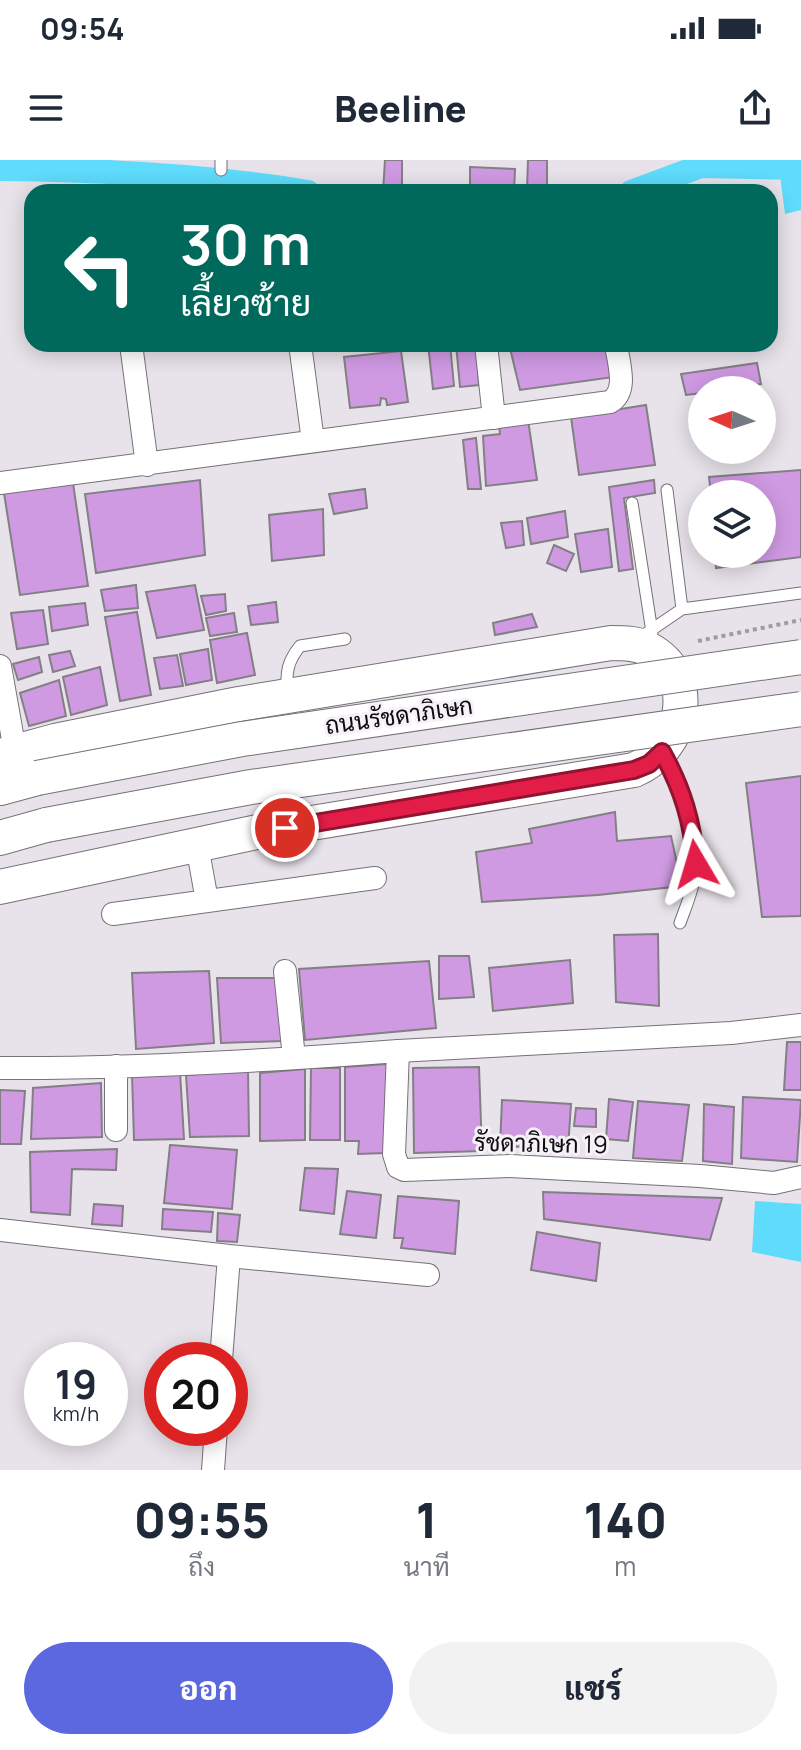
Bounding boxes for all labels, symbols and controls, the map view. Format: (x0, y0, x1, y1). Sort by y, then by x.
text: 09:54 (40, 8, 125, 49)
text: Beeline (334, 84, 467, 133)
icon: menu (24, 86, 68, 130)
icon: share (733, 86, 777, 130)
text: 30 m (180, 205, 311, 282)
icon: left (48, 216, 152, 320)
text: เลี้ยวซ้าย (180, 278, 311, 327)
north arrow (688, 376, 776, 464)
map controls (688, 376, 776, 568)
button: layers (688, 480, 776, 568)
street label: ถนนรัชดาภิเษก (323, 688, 475, 741)
pin (251, 794, 319, 862)
icon: arrive (263, 806, 307, 850)
position arrow (654, 822, 738, 906)
street label: รัชดาภิเษก 19 (474, 1125, 608, 1160)
speed limit sign: 20 (144, 1342, 248, 1446)
text: 19 (55, 1356, 97, 1411)
text: km/h (53, 1400, 99, 1427)
text: 09:55 (134, 1487, 270, 1552)
text: 1 (416, 1487, 437, 1552)
text: 140 (584, 1487, 667, 1552)
text: ถึง (188, 1548, 215, 1584)
text: นาที (403, 1548, 450, 1584)
text: m (614, 1548, 636, 1584)
button: ออก (24, 1642, 393, 1734)
button: แชร์ (409, 1642, 777, 1734)

